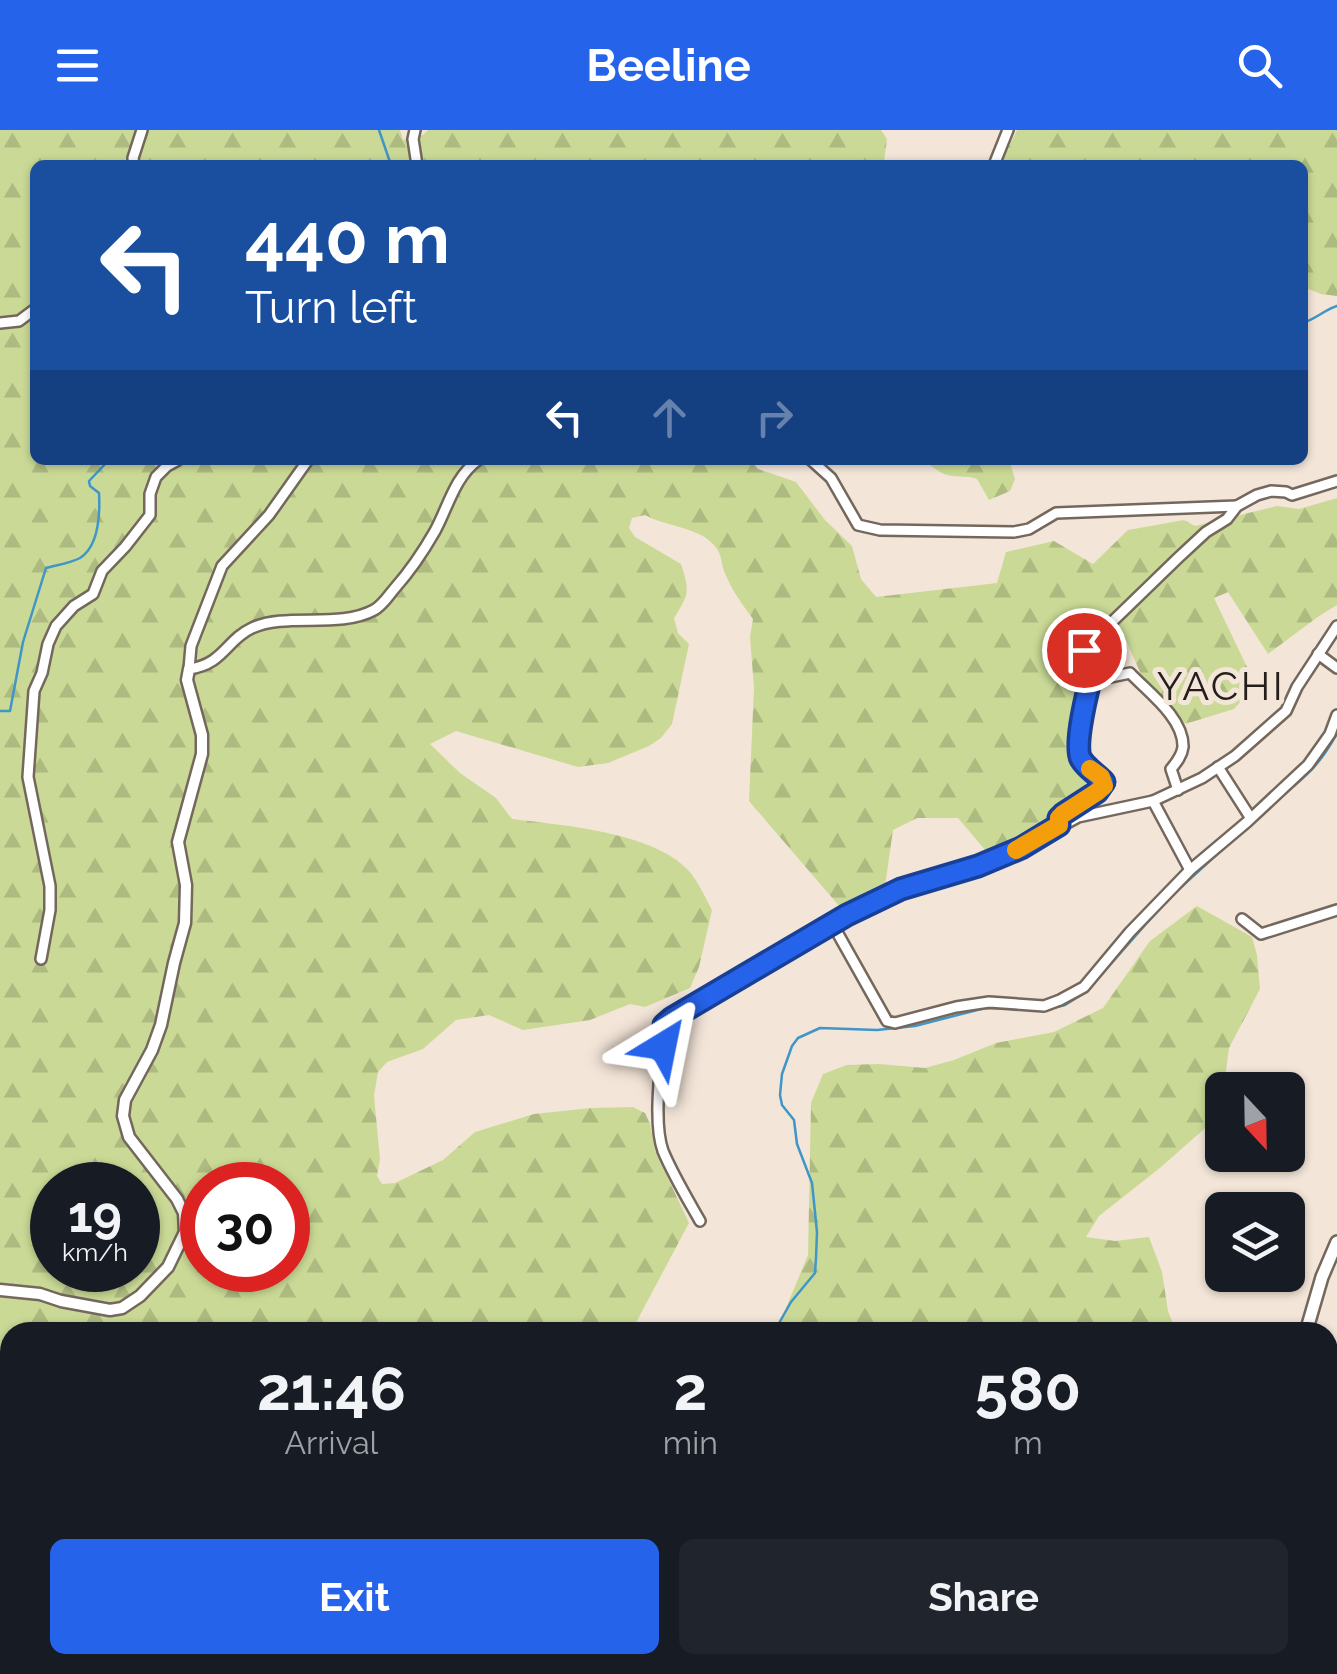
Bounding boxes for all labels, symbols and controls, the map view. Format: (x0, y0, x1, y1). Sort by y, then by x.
icon: menu (50, 38, 105, 93)
icon: search (1232, 38, 1287, 93)
text: Beeline (586, 39, 751, 92)
text: 440 m (245, 197, 450, 279)
icon: left (80, 200, 210, 330)
text: Turn left (245, 281, 417, 334)
icon: left (537, 390, 592, 445)
icon: ahead (642, 390, 697, 445)
icon: right (747, 390, 802, 445)
pin (1042, 608, 1127, 693)
icon: arrive (1057, 623, 1112, 678)
district label: YACHI (1157, 662, 1285, 709)
position arrow (611, 994, 715, 1098)
north arrow (1205, 1072, 1305, 1172)
map controls (1205, 1072, 1305, 1292)
speed limit sign: 30 (180, 1162, 310, 1292)
text: 19 (68, 1185, 122, 1244)
button: layers (1205, 1192, 1305, 1292)
text: km/h (62, 1237, 128, 1267)
text: 21:46 (257, 1354, 406, 1424)
text: 2 (673, 1354, 707, 1424)
text: 580 (975, 1354, 1081, 1424)
text: Arrival (284, 1424, 378, 1461)
text: min (663, 1424, 718, 1461)
text: m (1013, 1424, 1043, 1461)
button: Exit (50, 1539, 659, 1654)
button: Share (679, 1539, 1288, 1654)

